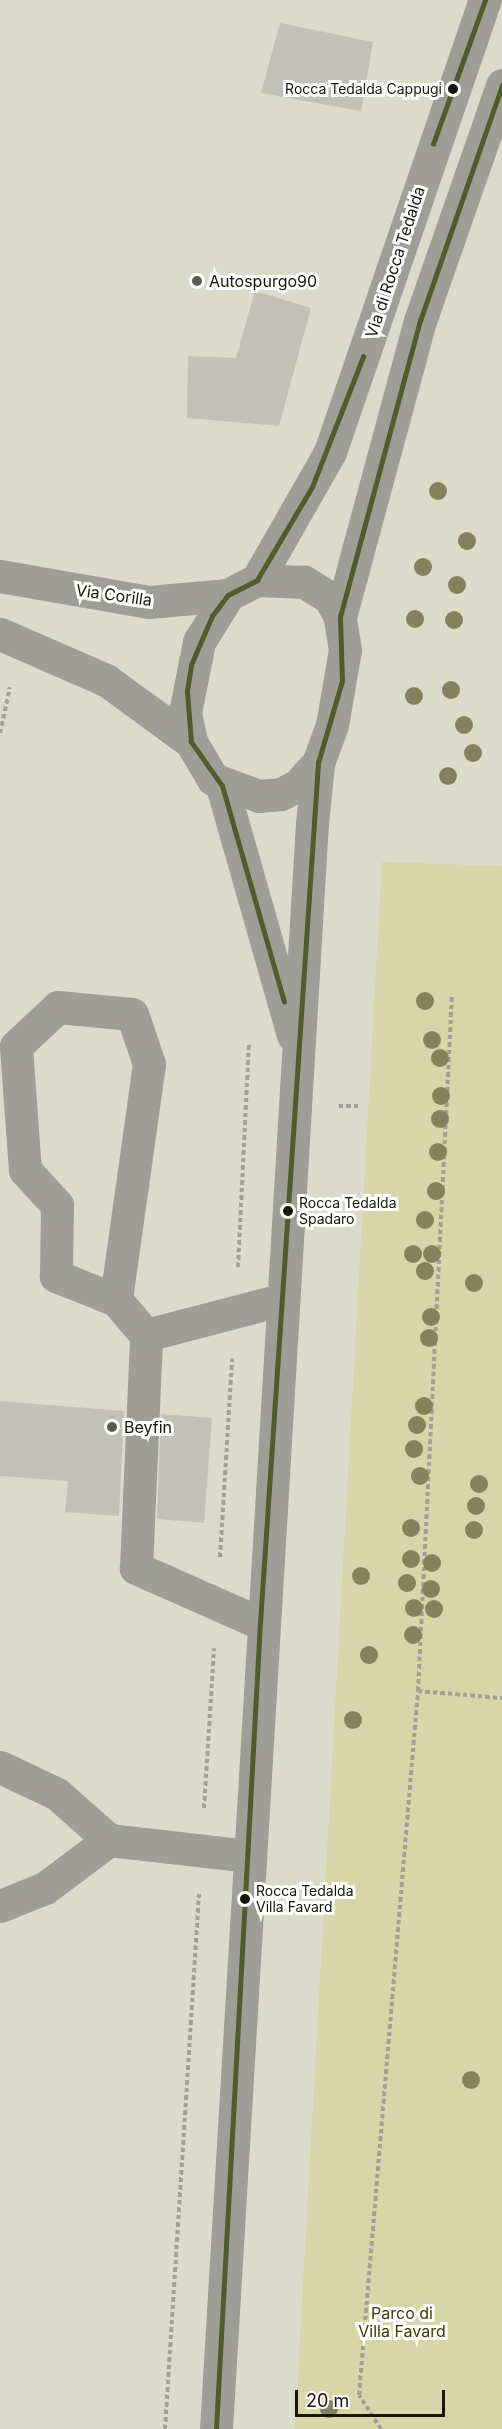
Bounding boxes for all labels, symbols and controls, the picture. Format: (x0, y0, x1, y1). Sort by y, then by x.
place label: Rocca Tedalda Cappugi (285, 81, 442, 97)
marker: Rocca Tedalda Cappugi (447, 83, 459, 95)
street label: Via di Rocca Tedalda (361, 184, 429, 340)
place label: Autospurgo90 (209, 271, 317, 291)
marker: Autospurgo90 (190, 274, 204, 288)
street label: Via Corilla (75, 580, 153, 610)
place label: Rocca Tedalda Spadaro (299, 1195, 396, 1228)
marker: Rocca Tedalda Spadaro (282, 1205, 294, 1217)
place label: Beyfin (124, 1417, 172, 1437)
marker: Beyfin (105, 1420, 119, 1434)
place label: Rocca Tedalda Villa Favard (256, 1883, 353, 1916)
marker: Rocca Tedalda Villa Favard (239, 1893, 251, 1905)
park label: Parco di Villa Favard (358, 2303, 446, 2341)
scale bar (298, 2378, 448, 2416)
text: 20 m (306, 2390, 349, 2411)

